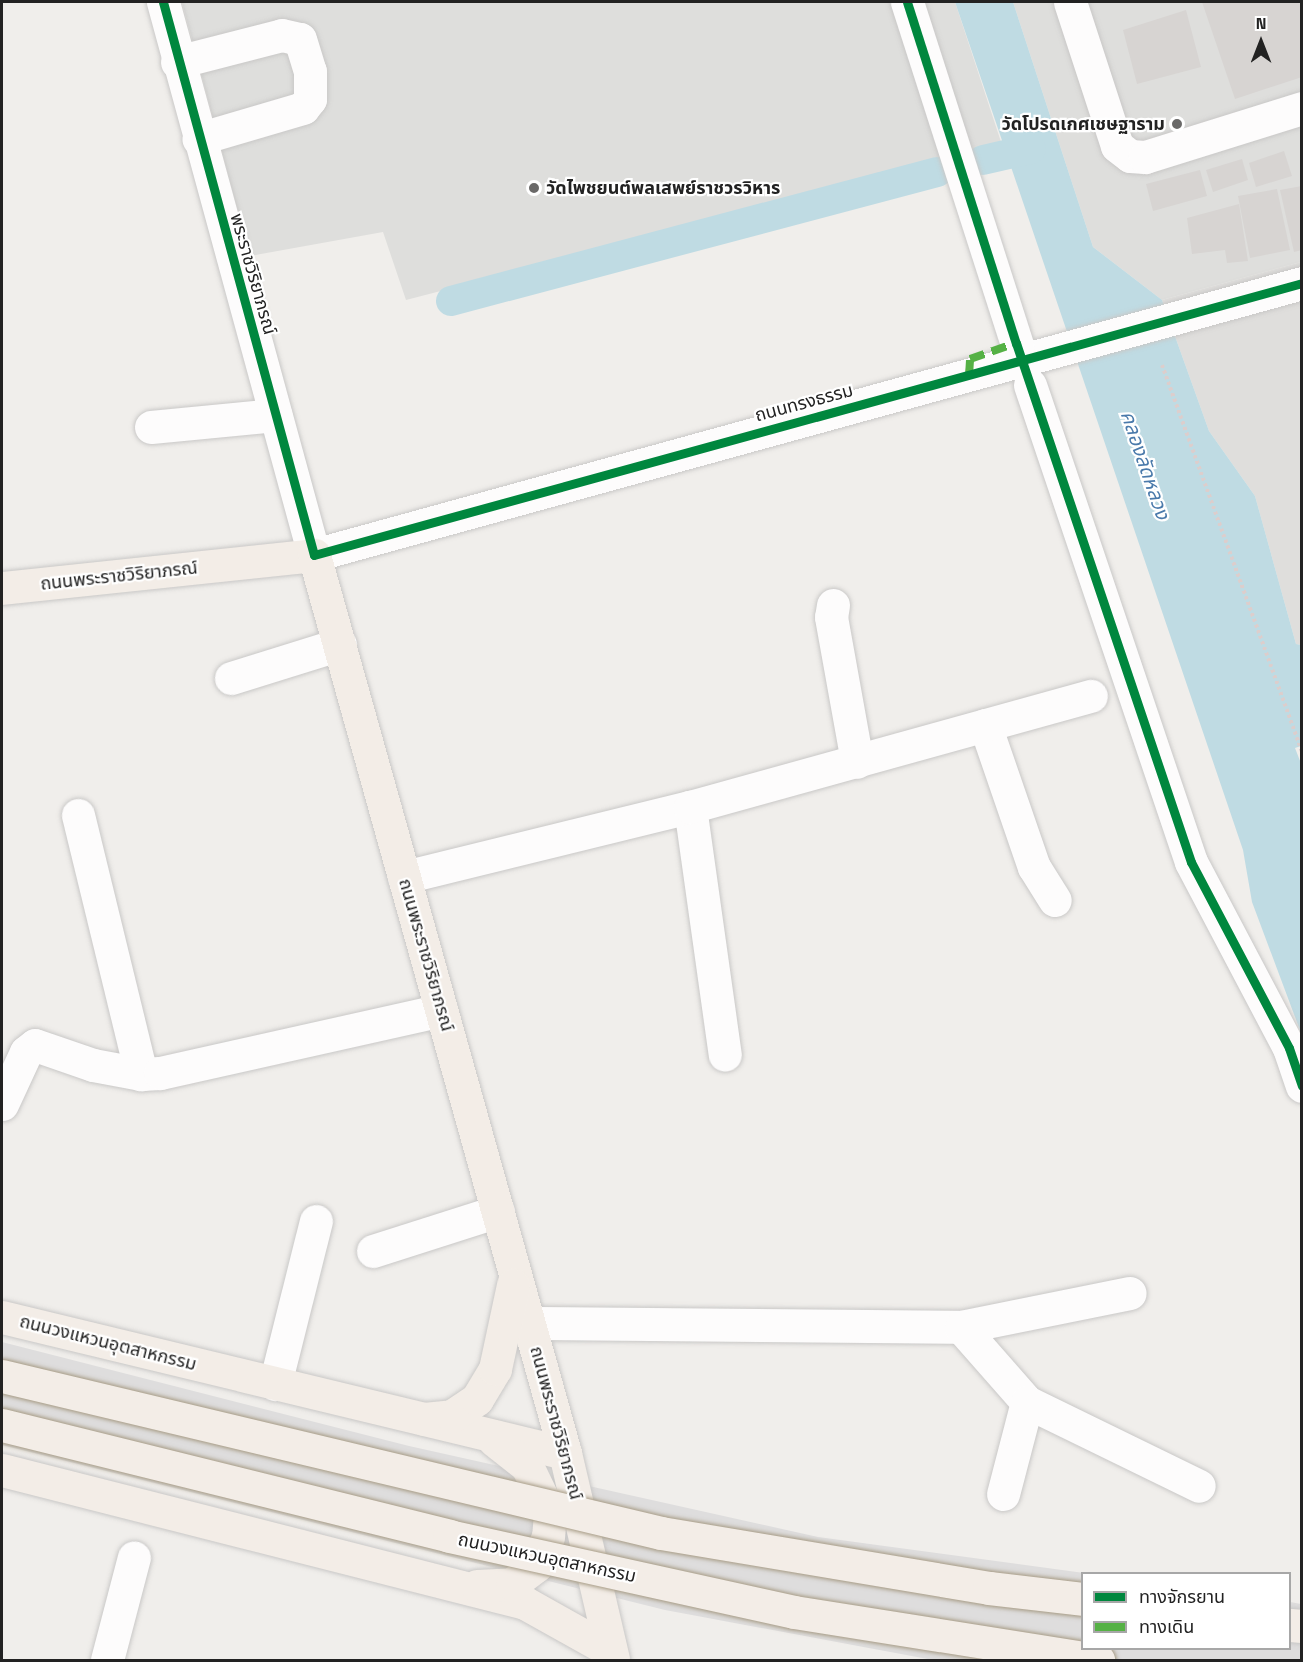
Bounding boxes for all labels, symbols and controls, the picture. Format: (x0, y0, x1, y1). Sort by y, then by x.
north arrow (1231, 12, 1291, 72)
text: N (1256, 13, 1266, 34)
place label: วัดโปรดเกศเชษฐาราม (1001, 113, 1165, 135)
marker: วัดโปรดเกศเชษฐาราม (1170, 117, 1184, 131)
place label: วัดไพชยนต์พลเสพย์ราชวรวิหาร (546, 177, 780, 199)
marker: วัดไพชยนต์พลเสพย์ราชวรวิหาร (527, 181, 541, 195)
street label: พระราชวิริยาภรณ์ (225, 211, 281, 337)
street label: ถนนทรงธรรม (753, 380, 855, 426)
water label: คลองลัดหลวง (1115, 407, 1175, 523)
street label: ถนนพระราชวิริยาภรณ์ (39, 557, 199, 595)
street label: ถนนพระราชวิริยาภรณ์ (394, 876, 458, 1034)
street label: ถนนวงแหวนอุตสาหกรรม (17, 1311, 199, 1375)
street label: ถนนพระราชวิริยาภรณ์ (525, 1344, 587, 1502)
street label: ถนนวงแหวนอุตสาหกรรม (456, 1529, 638, 1587)
legend (1081, 1572, 1291, 1650)
text: ทางจักรยาน (1139, 1585, 1225, 1608)
text: ทางเดิน (1139, 1615, 1194, 1638)

